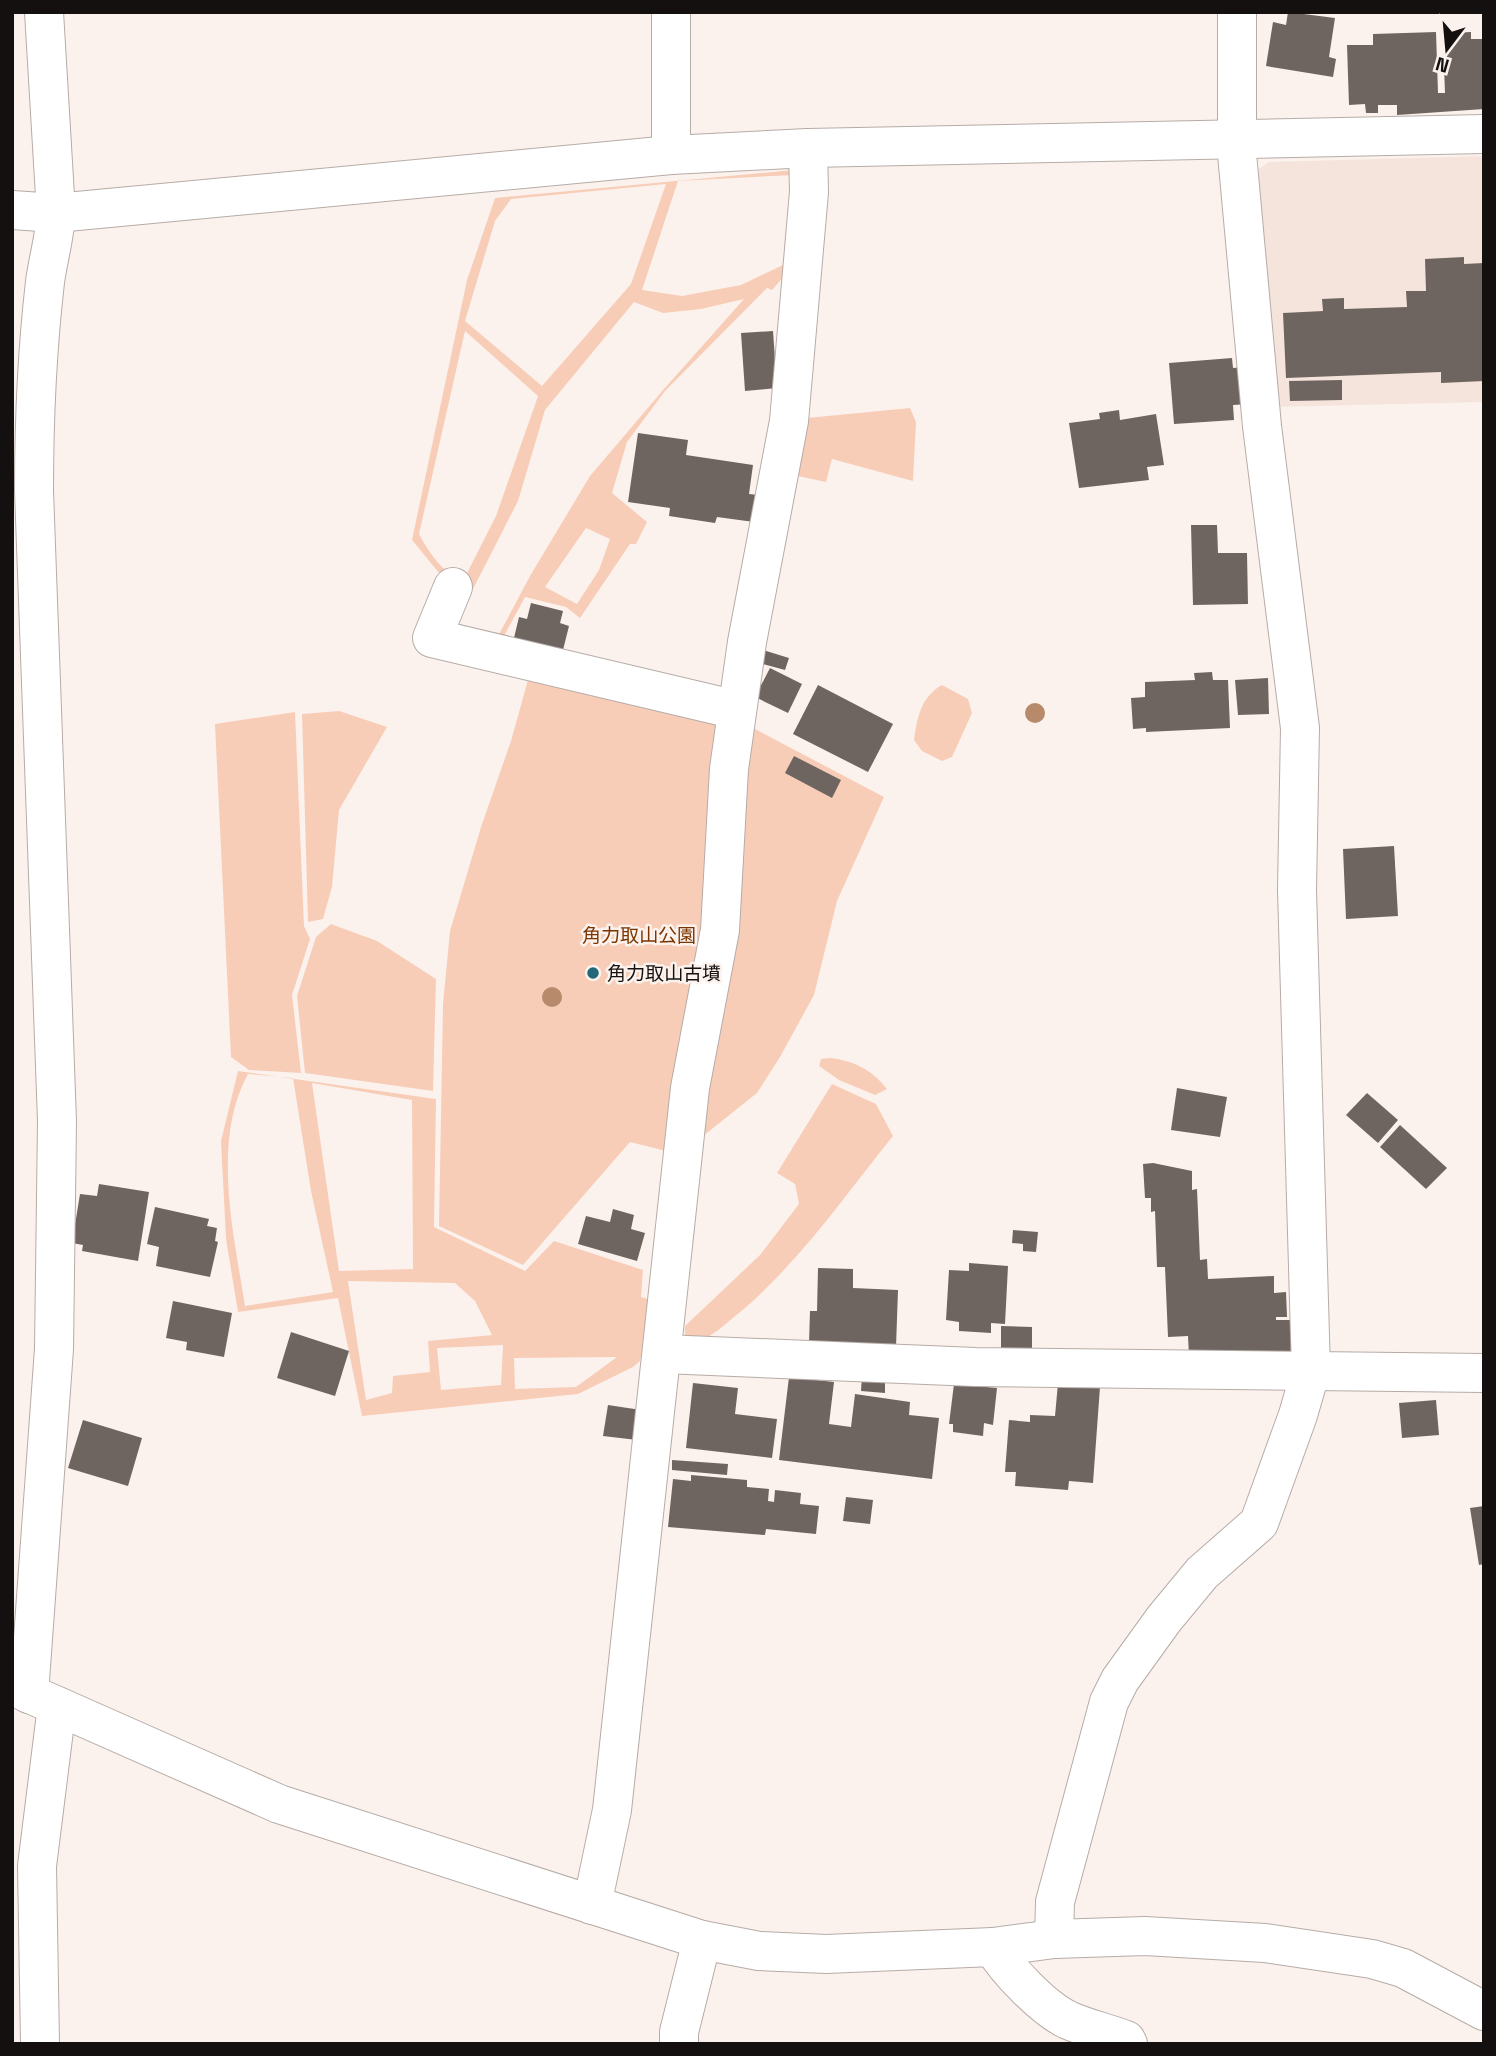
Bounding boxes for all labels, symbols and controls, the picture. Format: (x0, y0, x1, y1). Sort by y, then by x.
north arrow (1412, 14, 1482, 84)
text: N (1433, 51, 1452, 79)
park label: 角力取山公園 (582, 923, 696, 948)
place label: 角力取山古墳 (607, 961, 721, 986)
marker: 角力取山古墳 (585, 965, 601, 981)

